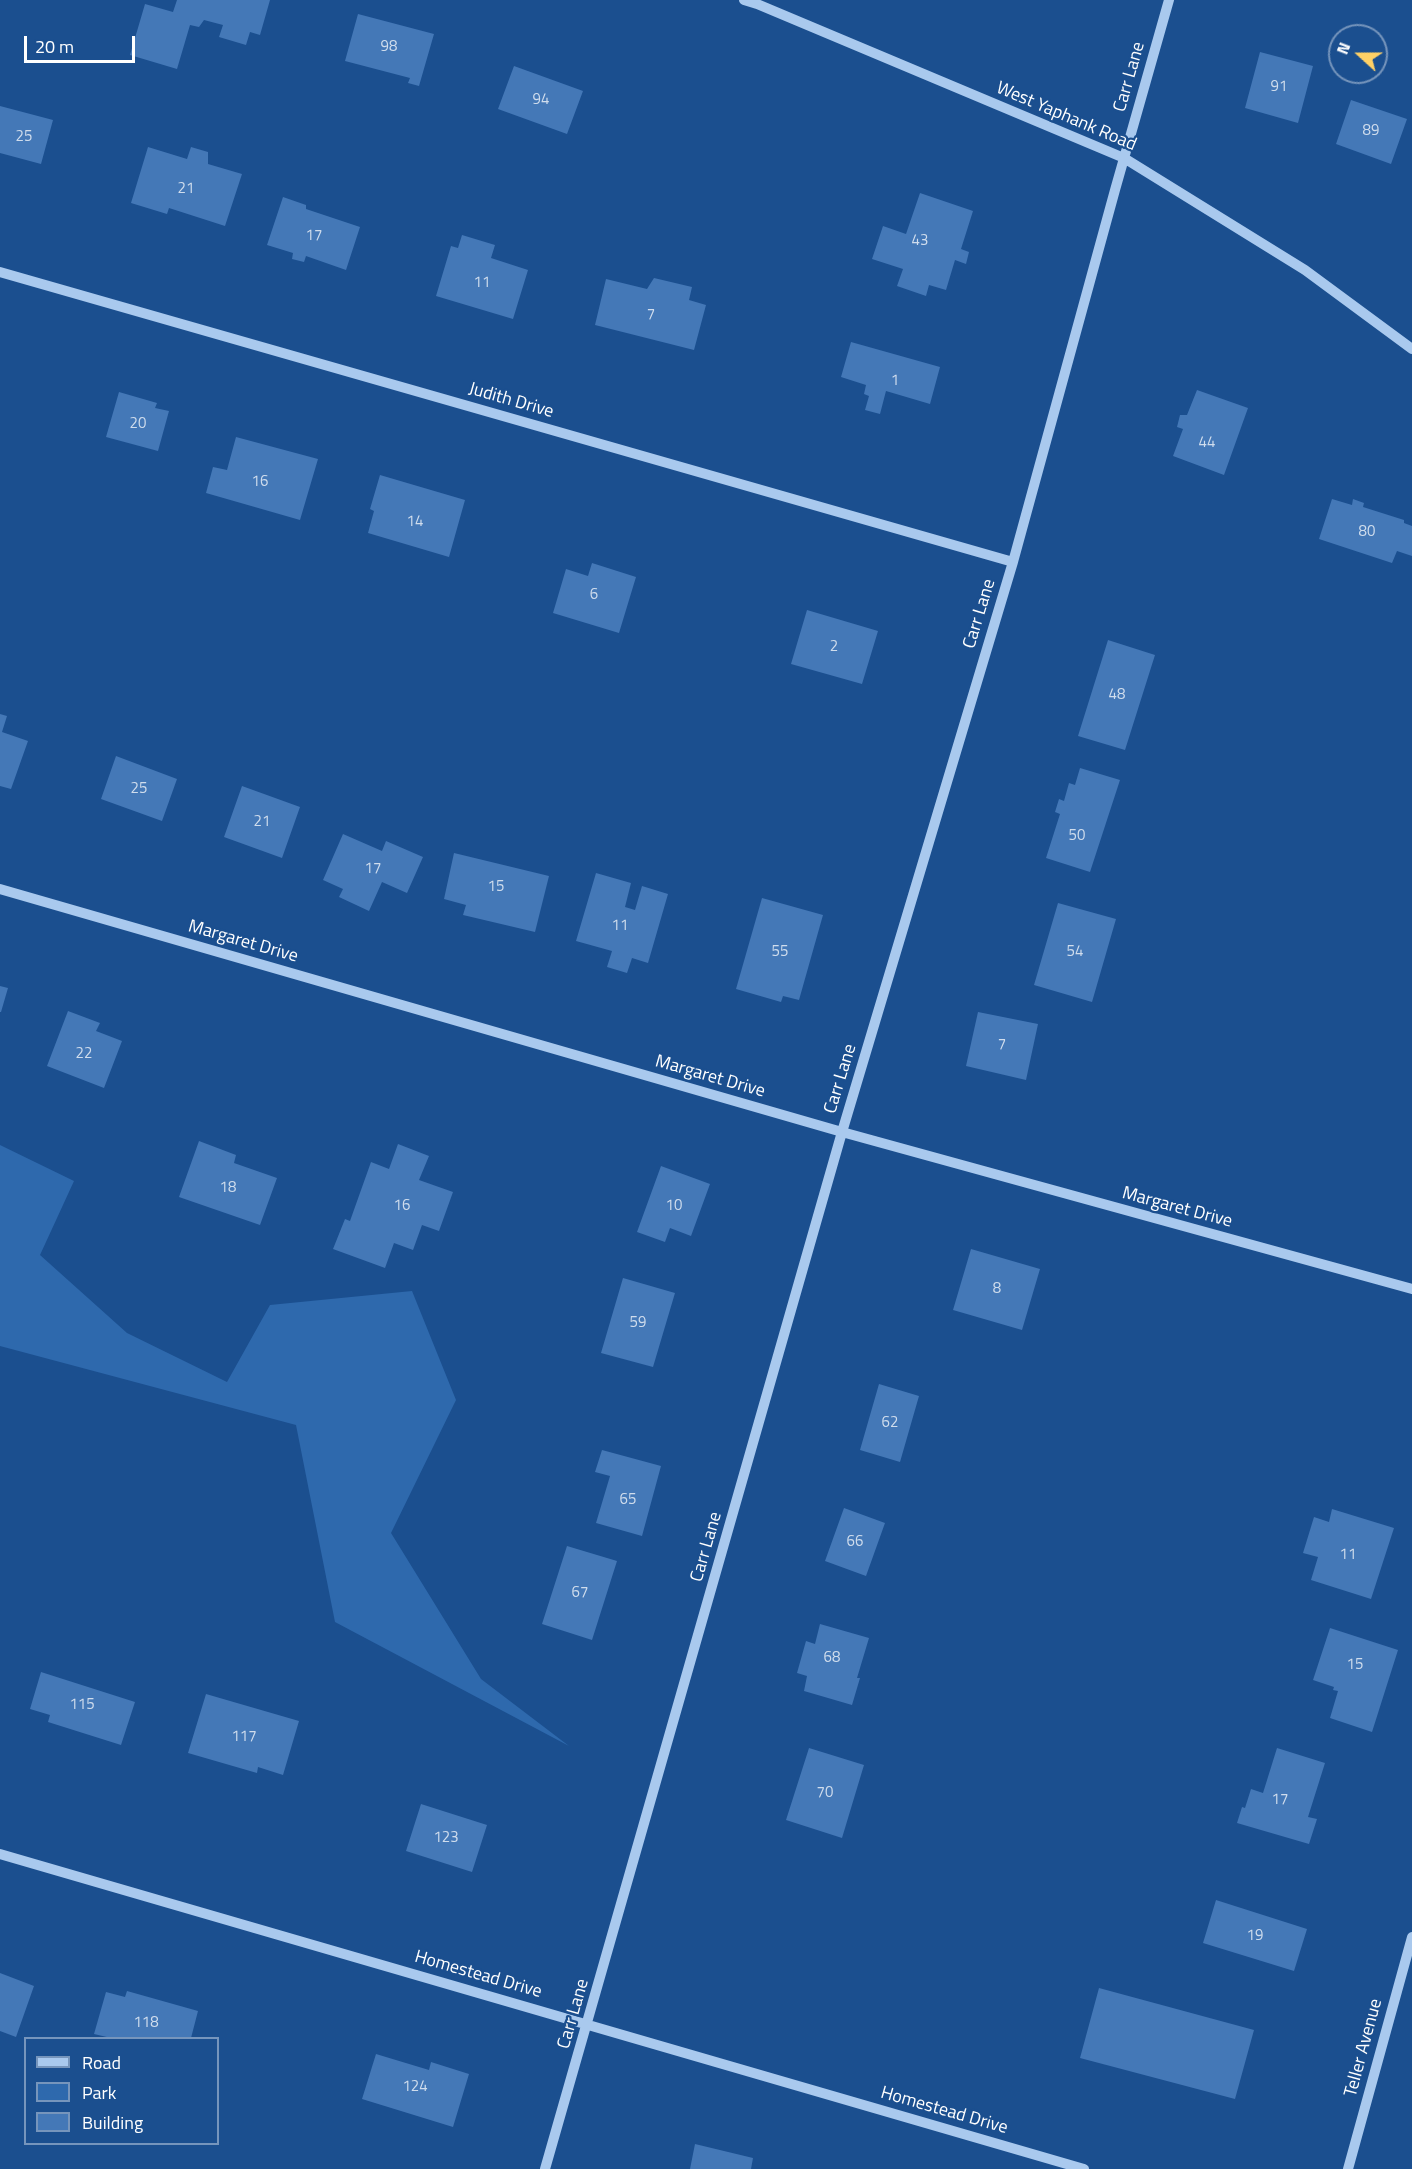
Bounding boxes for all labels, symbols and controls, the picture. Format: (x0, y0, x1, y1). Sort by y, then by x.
scale bar (27, 24, 138, 62)
north arrow (1328, 24, 1388, 84)
text: 20 m (35, 33, 74, 60)
house number: 98 (381, 38, 397, 56)
text: N (1330, 39, 1356, 58)
street label: Carr Lane (1110, 40, 1150, 114)
street label: West Yaphank Road (993, 78, 1139, 156)
house number: 91 (1271, 78, 1287, 96)
house number: 94 (533, 91, 549, 109)
house number: 89 (1363, 122, 1379, 140)
house number: 25 (16, 128, 32, 146)
house number: 21 (178, 180, 194, 198)
house number: 17 (306, 227, 322, 245)
house number: 43 (912, 232, 928, 250)
house number: 11 (474, 274, 490, 292)
house number: 7 (647, 306, 655, 324)
house number: 1 (891, 372, 899, 390)
street label: Judith Drive (466, 379, 556, 423)
house number: 20 (130, 415, 146, 433)
house number: 44 (1199, 434, 1215, 452)
house number: 16 (252, 473, 268, 491)
house number: 14 (407, 513, 423, 531)
house number: 80 (1359, 523, 1375, 541)
street label: Carr Lane (959, 577, 1001, 651)
house number: 6 (590, 586, 598, 604)
house number: 2 (830, 638, 838, 656)
house number: 48 (1109, 686, 1125, 704)
house number: 25 (131, 780, 147, 798)
house number: 21 (254, 813, 270, 831)
house number: 50 (1069, 827, 1085, 845)
house number: 17 (365, 860, 381, 878)
house number: 15 (488, 878, 504, 896)
street label: Margaret Drive (186, 916, 300, 968)
house number: 11 (612, 917, 628, 935)
house number: 55 (772, 943, 788, 961)
house number: 54 (1067, 943, 1083, 961)
house number: 7 (998, 1036, 1006, 1054)
street label: Carr Lane (820, 1042, 862, 1116)
house number: 22 (76, 1045, 92, 1063)
street label: Margaret Drive (653, 1051, 767, 1103)
house number: 18 (220, 1179, 236, 1197)
street label: Margaret Drive (1120, 1183, 1234, 1233)
house number: 16 (394, 1197, 410, 1215)
house number: 10 (666, 1197, 682, 1215)
house number: 8 (993, 1280, 1001, 1298)
house number: 59 (630, 1314, 646, 1332)
house number: 62 (882, 1414, 898, 1432)
house number: 65 (620, 1491, 636, 1509)
street label: Carr Lane (687, 1510, 727, 1584)
house number: 66 (847, 1533, 863, 1551)
house number: 11 (1340, 1546, 1356, 1564)
house number: 67 (572, 1584, 588, 1602)
house number: 68 (824, 1649, 840, 1667)
house number: 15 (1347, 1656, 1363, 1674)
house number: 115 (69, 1696, 95, 1714)
house number: 117 (231, 1728, 257, 1746)
house number: 70 (817, 1784, 833, 1802)
house number: 17 (1272, 1791, 1288, 1809)
house number: 123 (433, 1829, 459, 1847)
house number: 19 (1247, 1927, 1263, 1945)
street label: Homestead Drive (412, 1947, 544, 2003)
street label: Carr Lane (554, 1977, 594, 2051)
street label: Teller Avenue (1341, 1997, 1387, 2099)
house number: 118 (133, 2014, 159, 2032)
legend (24, 2037, 219, 2145)
text: Road (82, 2049, 121, 2076)
house number: 124 (402, 2078, 428, 2096)
text: Park (82, 2079, 116, 2106)
street label: Homestead Drive (878, 2083, 1010, 2139)
text: Building (82, 2109, 143, 2136)

